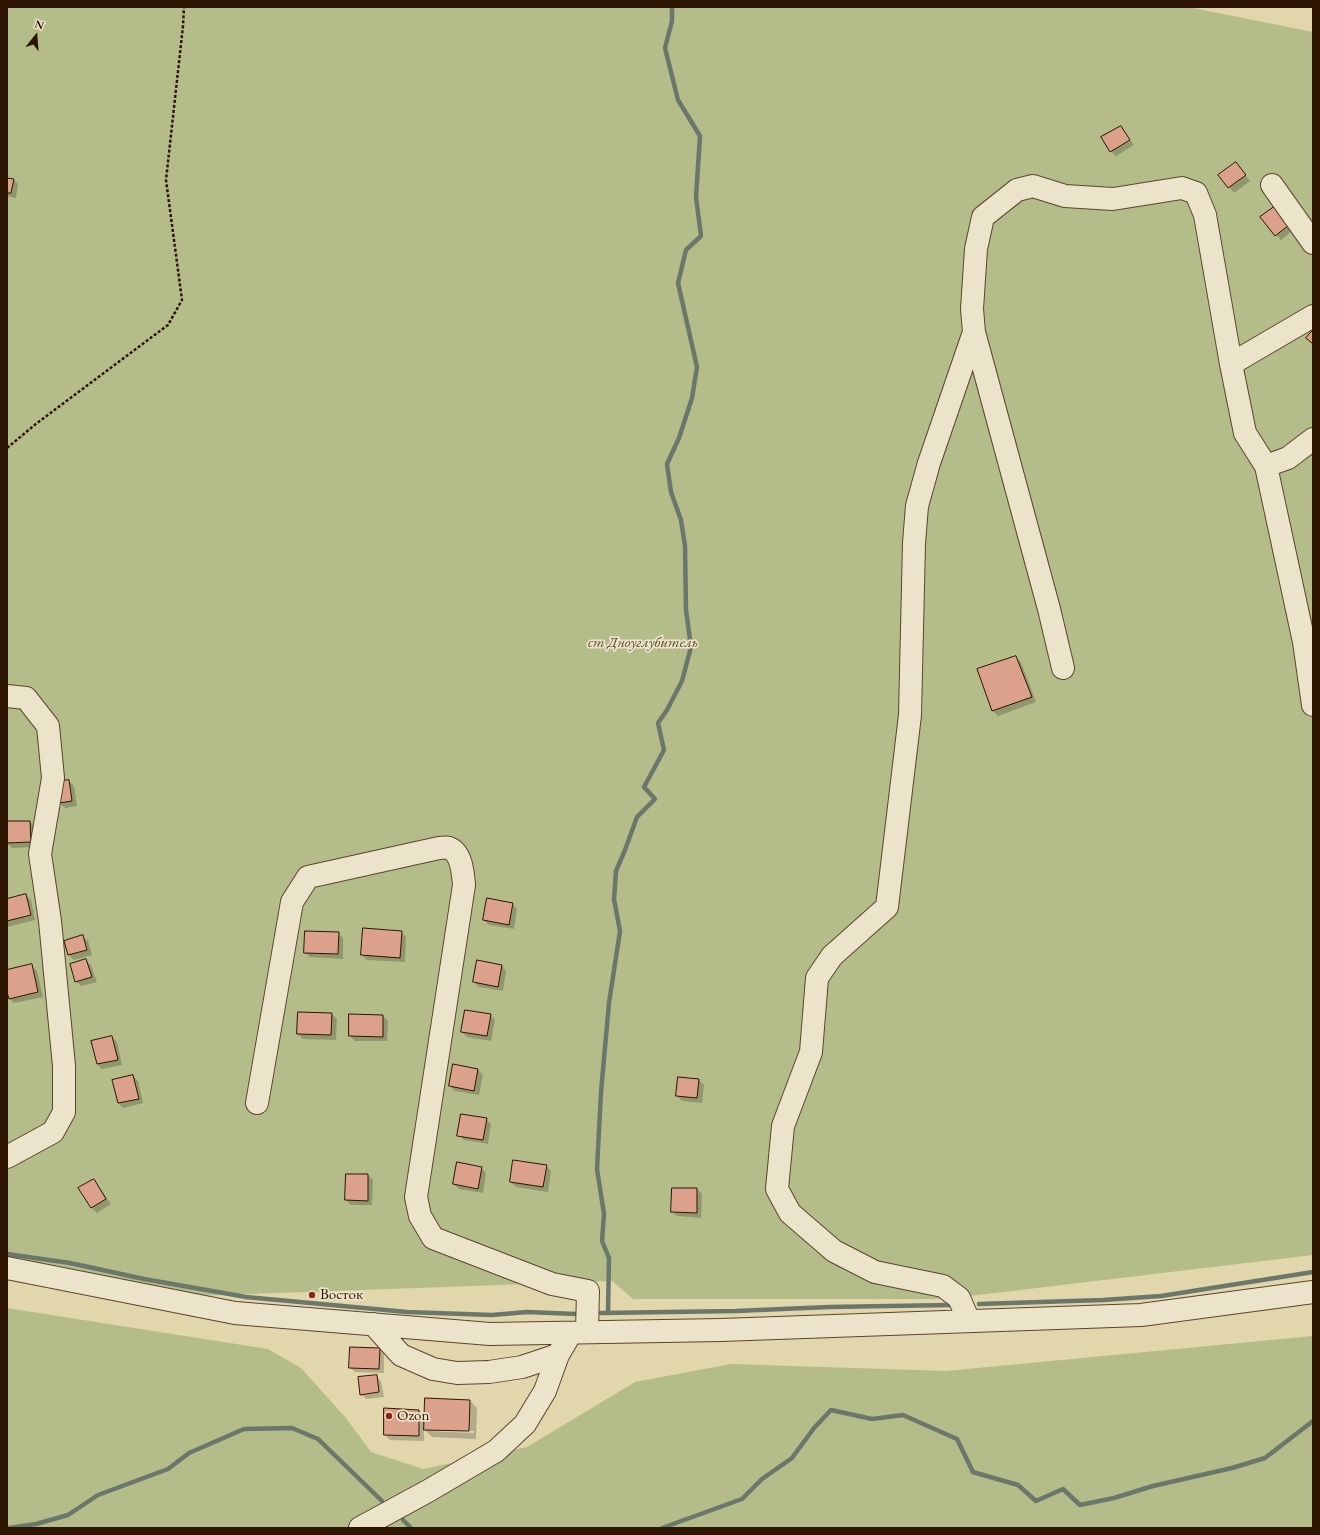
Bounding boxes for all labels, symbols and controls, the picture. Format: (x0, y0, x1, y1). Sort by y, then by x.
north arrow (16, 16, 56, 56)
text: N (33, 17, 46, 33)
park label: ст Дноуглубитель (588, 634, 698, 652)
place label: Восток (320, 1286, 363, 1304)
marker: Восток (307, 1290, 317, 1300)
place label: Ozon (397, 1407, 429, 1425)
marker: Ozon (384, 1411, 394, 1421)

